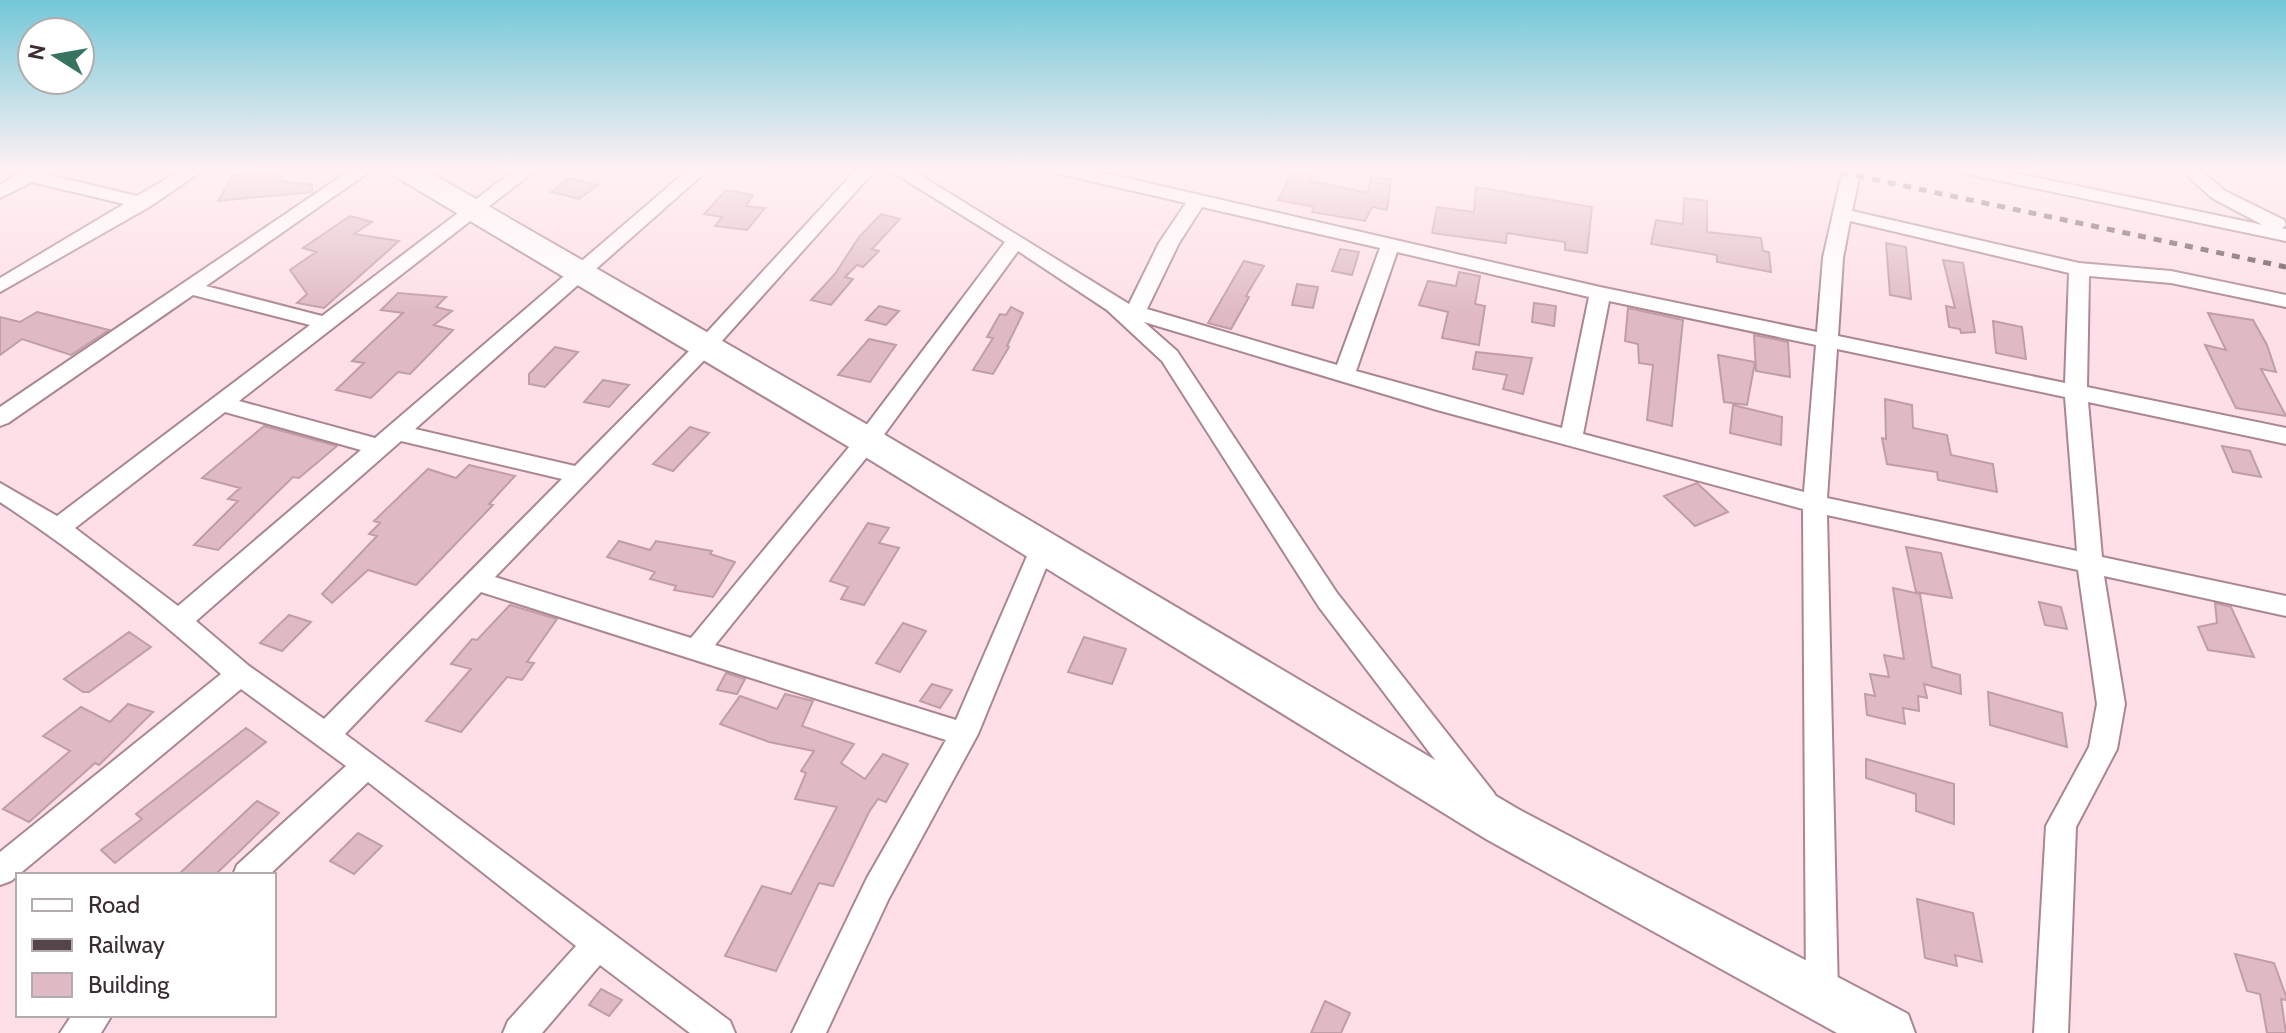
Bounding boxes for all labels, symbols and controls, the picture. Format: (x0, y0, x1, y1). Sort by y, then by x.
north arrow (16, 16, 96, 96)
text: N (22, 42, 52, 62)
legend (16, 873, 276, 1017)
text: Road (88, 890, 140, 919)
text: Railway (88, 930, 165, 959)
text: Building (88, 970, 170, 999)

